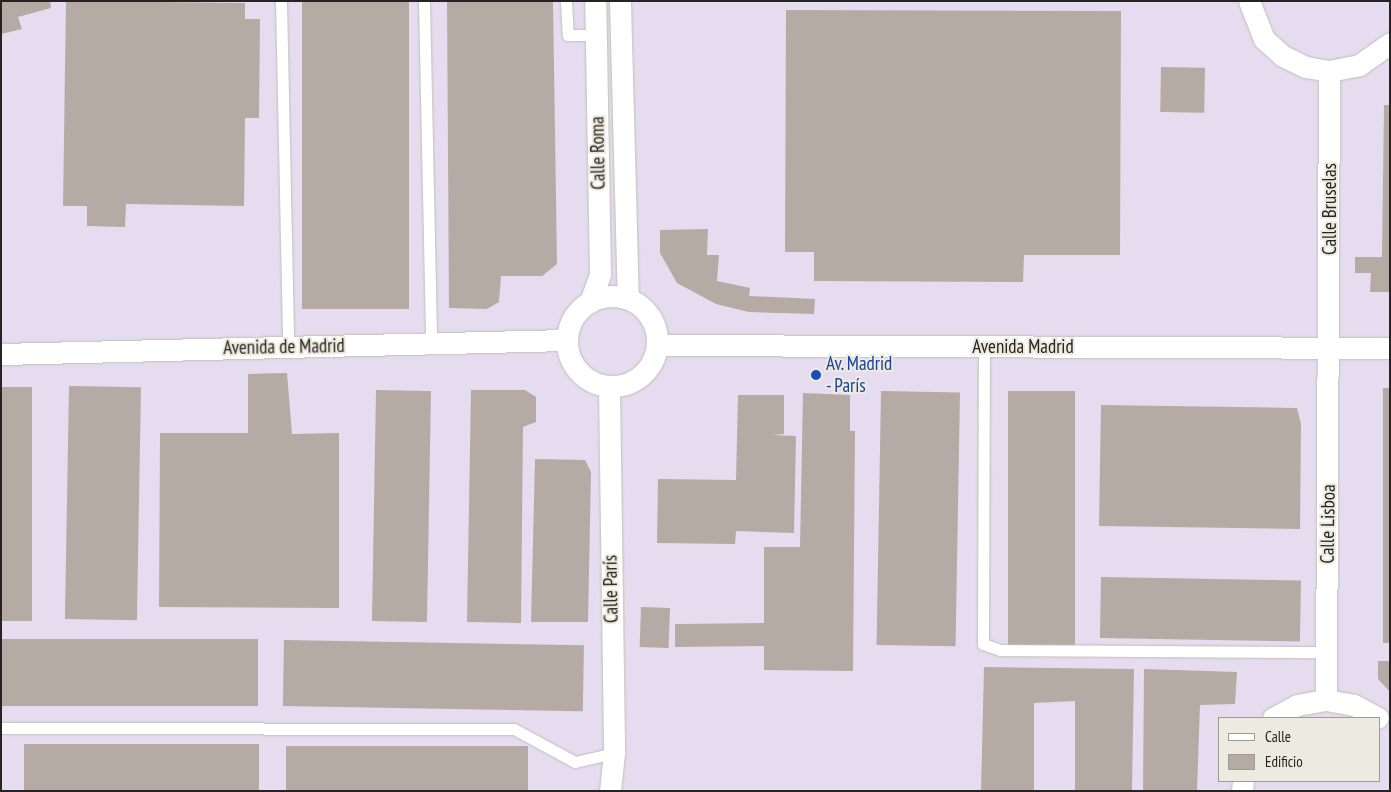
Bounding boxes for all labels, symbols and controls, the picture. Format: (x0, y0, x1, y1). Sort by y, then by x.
street label: Calle Roma (586, 116, 610, 190)
street label: Calle Bruselas (1319, 163, 1341, 255)
street label: Avenida de Madrid (223, 335, 345, 359)
street label: Avenida Madrid (972, 336, 1074, 358)
place label: Av. Madrid - París (826, 353, 894, 397)
marker: Av. Madrid - París (810, 369, 822, 381)
street label: Calle Lisboa (1316, 484, 1340, 564)
street label: Calle París (599, 555, 623, 623)
legend (1218, 717, 1381, 782)
text: Calle (1265, 727, 1291, 746)
text: Edificio (1265, 752, 1303, 771)

